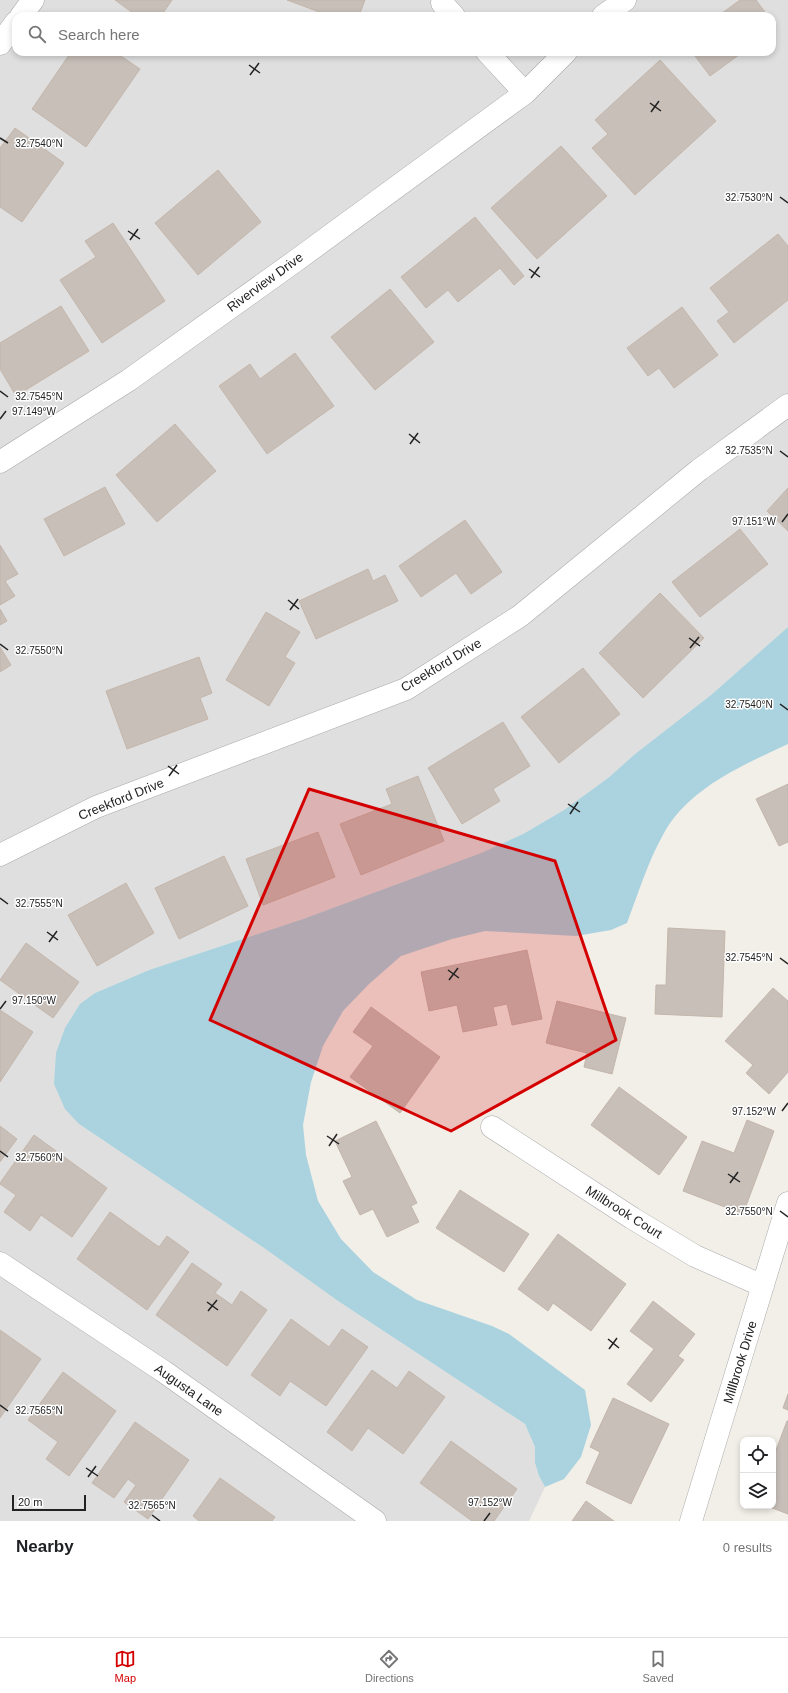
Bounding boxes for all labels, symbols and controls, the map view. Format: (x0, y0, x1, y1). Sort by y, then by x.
search box (12, 12, 776, 56)
icon: search (26, 23, 48, 45)
text: Search here (58, 26, 140, 43)
text: 32.7540°N (15, 138, 63, 149)
text: 32.7530°N (725, 192, 773, 203)
street label: Riverview Drive (224, 249, 306, 315)
text: 32.7545°N (15, 391, 63, 402)
text: 97.149°W (12, 406, 57, 417)
text: 32.7535°N (725, 445, 773, 456)
text: 97.151°W (732, 516, 777, 527)
street label: Creekford Drive (398, 635, 484, 695)
text: 32.7550°N (15, 645, 63, 656)
text: 32.7540°N (725, 699, 773, 710)
street label: Creekford Drive (76, 775, 166, 823)
text: 32.7555°N (15, 898, 63, 909)
text: 32.7545°N (725, 952, 773, 963)
text: 97.150°W (12, 995, 57, 1006)
text: 97.152°W (732, 1106, 777, 1117)
text: 32.7560°N (15, 1152, 63, 1163)
street label: Millbrook Court (583, 1182, 665, 1242)
text: 32.7550°N (725, 1206, 773, 1217)
street label: Millbrook Drive (720, 1319, 760, 1405)
street label: Augusta Lane (152, 1361, 226, 1419)
text: 32.7565°N (15, 1405, 63, 1416)
map controls (740, 1437, 776, 1509)
button: locate (740, 1437, 776, 1473)
button: layers (740, 1473, 776, 1509)
scale bar (12, 1493, 86, 1512)
text: 20 m (18, 1496, 42, 1508)
text: 97.152°W (468, 1497, 513, 1508)
text: 32.7565°N (128, 1500, 176, 1511)
text: Nearby (16, 1537, 74, 1556)
text: 0 results (723, 1540, 772, 1555)
tab: Map (114, 1648, 136, 1684)
tab: Directions (365, 1648, 414, 1684)
tab: Saved (642, 1648, 674, 1684)

